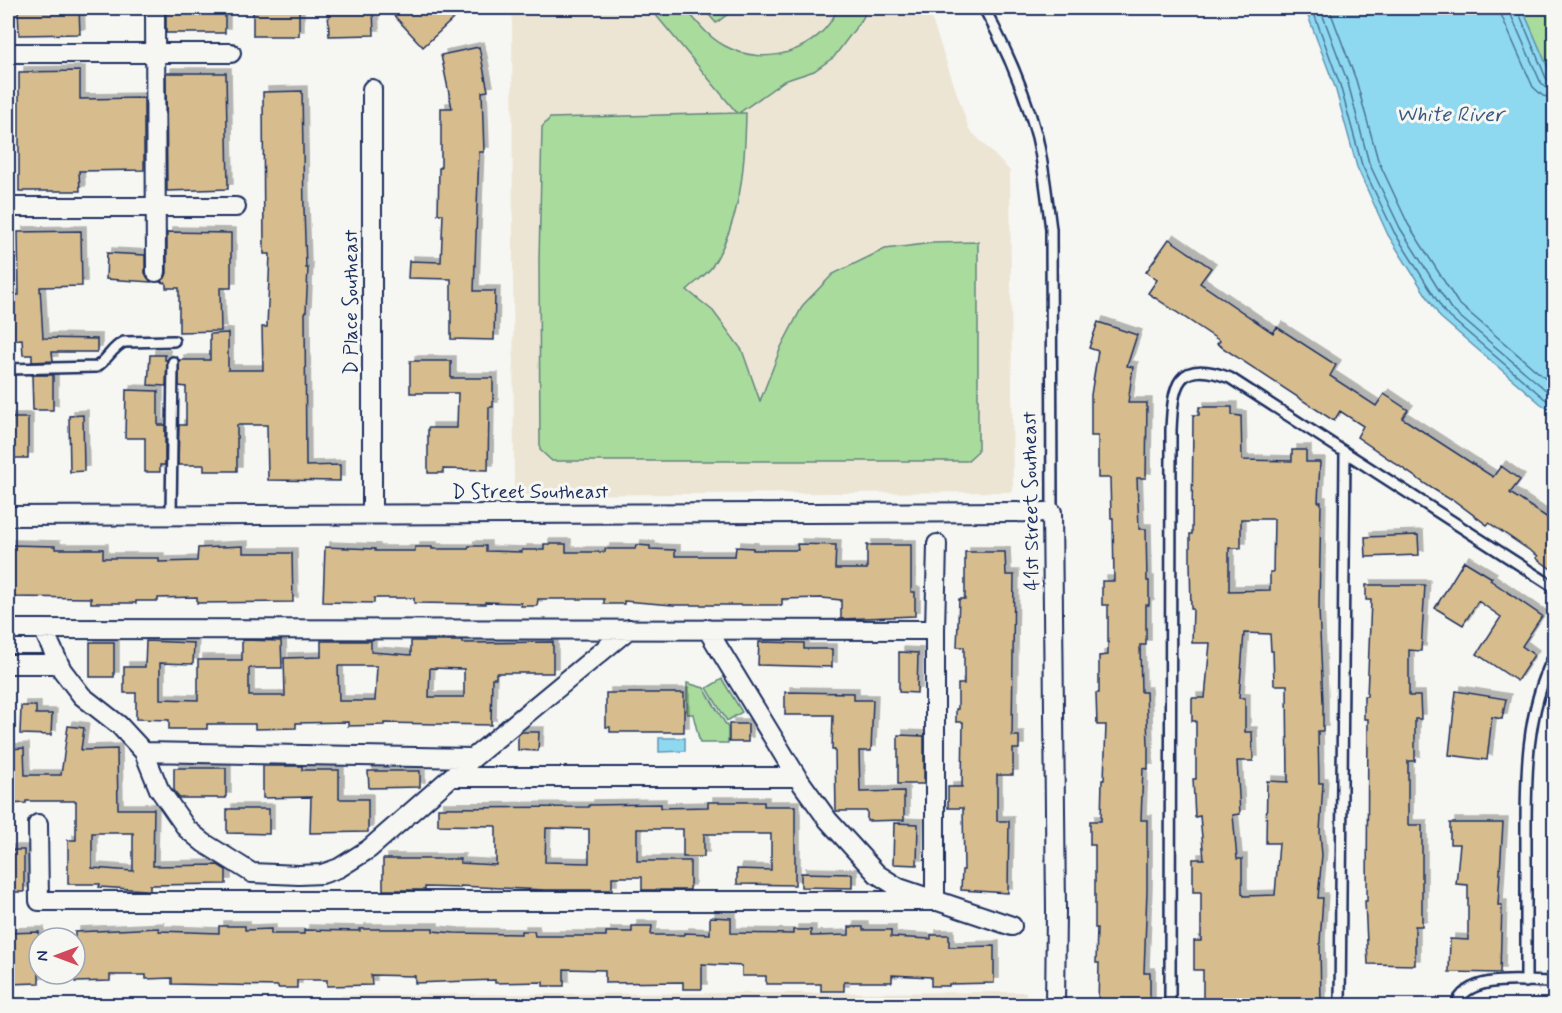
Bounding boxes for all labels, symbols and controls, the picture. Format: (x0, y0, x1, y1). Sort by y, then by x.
water label: White River (1396, 101, 1507, 129)
street label: D Place Southeast (338, 229, 365, 375)
street label: 41st Street Southeast (1016, 411, 1047, 591)
street label: D Street Southeast (452, 479, 608, 506)
north arrow (27, 926, 87, 986)
text: N (33, 951, 54, 961)

